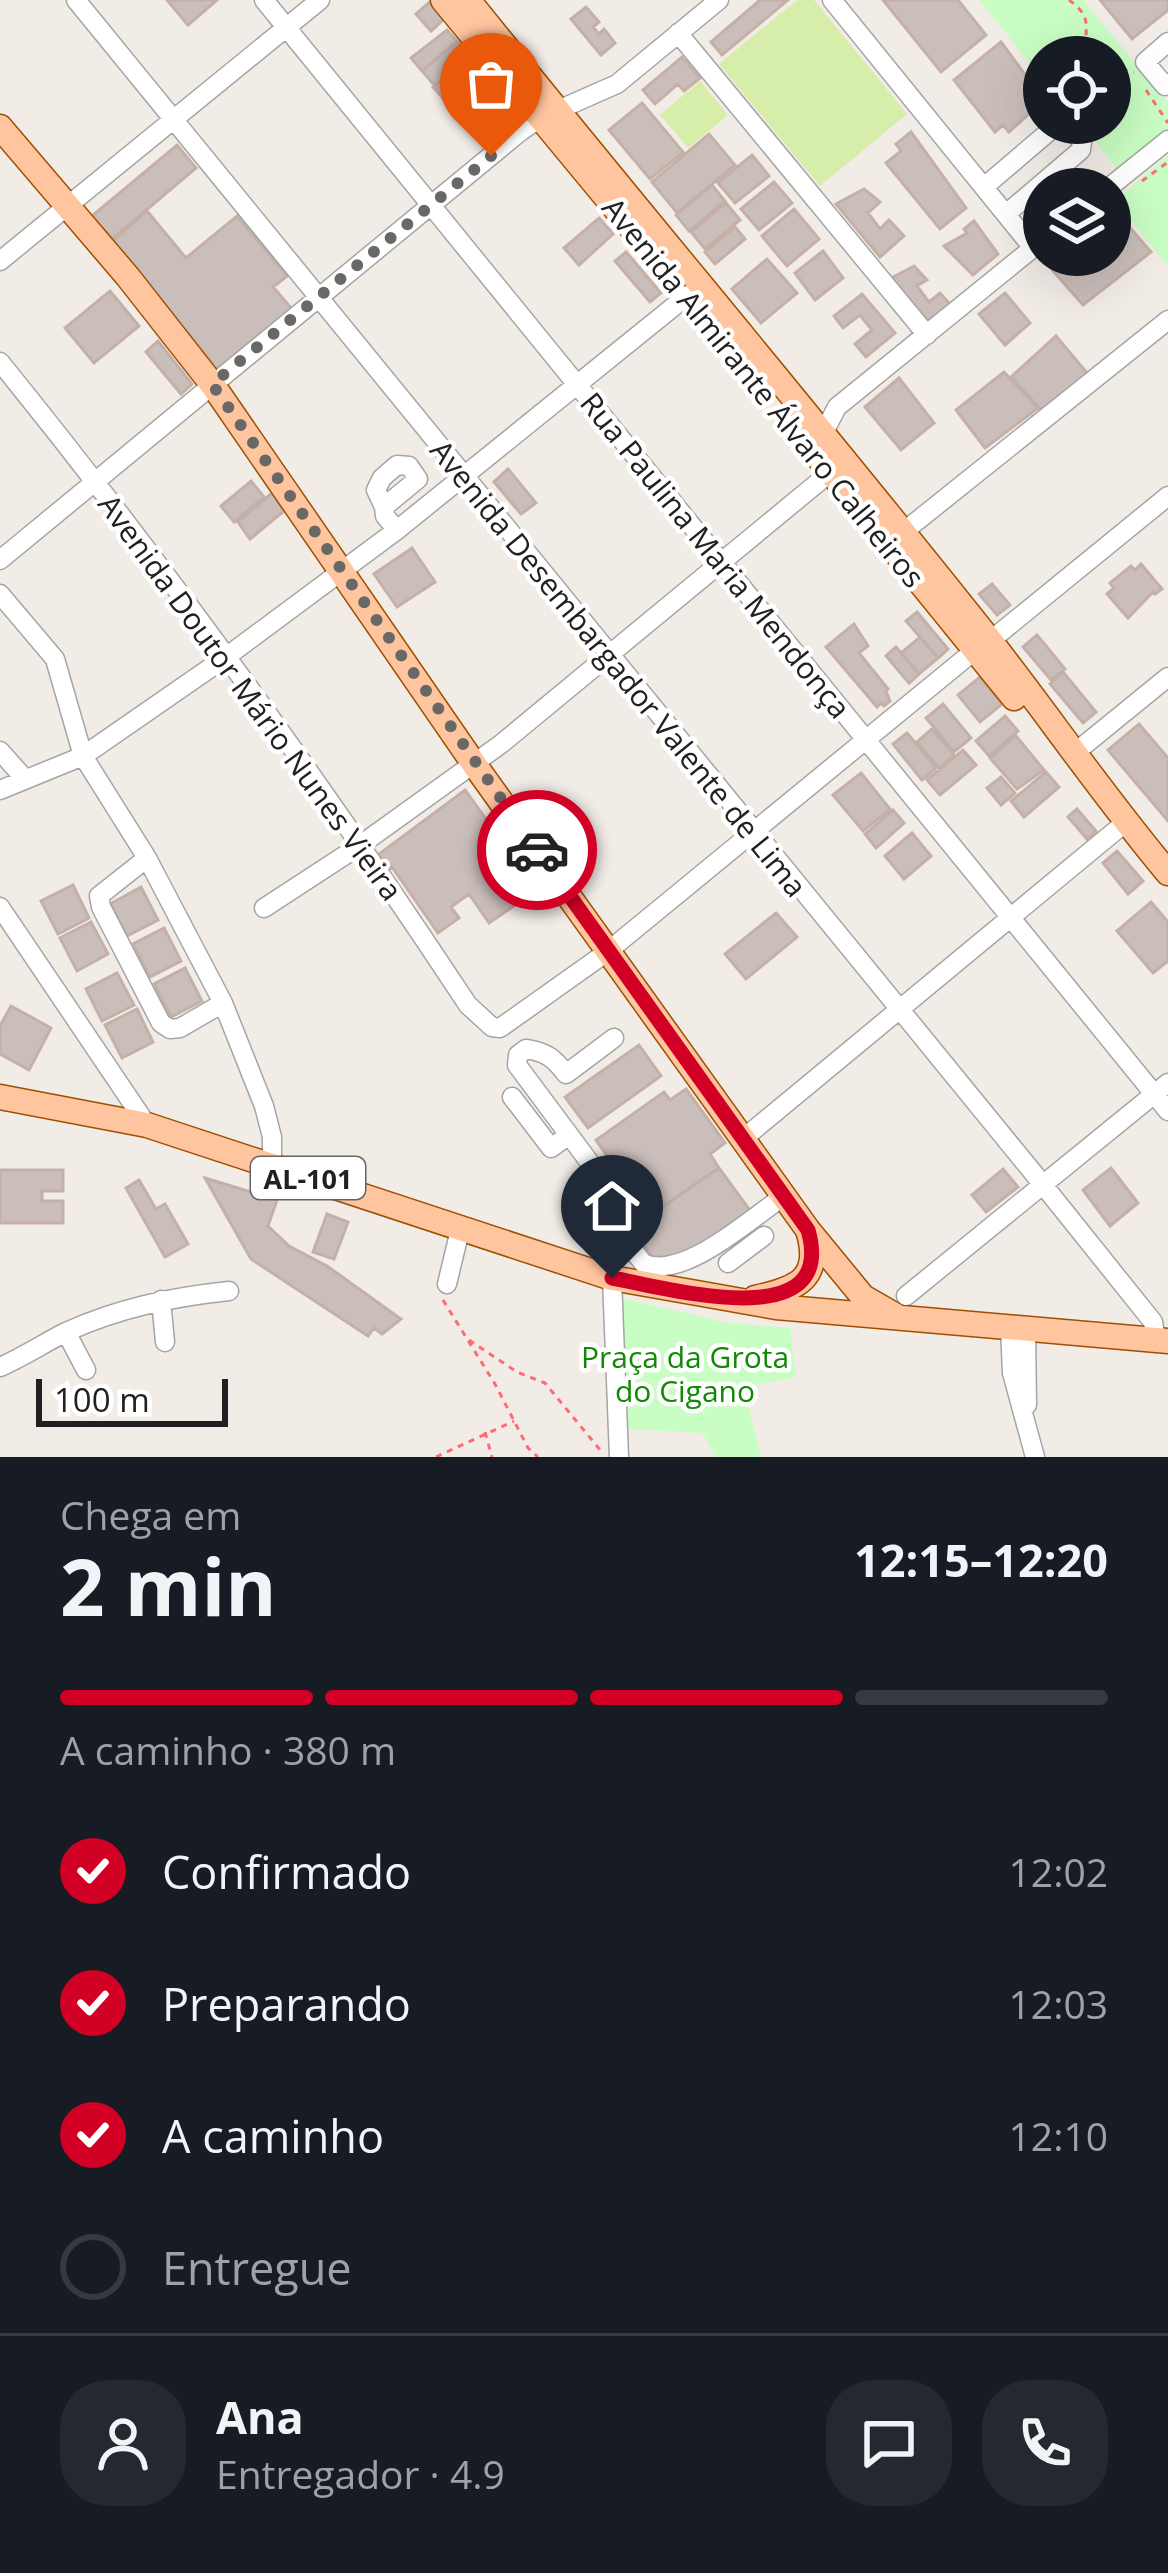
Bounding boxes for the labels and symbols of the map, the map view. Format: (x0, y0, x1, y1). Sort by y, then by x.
pin (440, 33, 542, 156)
street label: Avenida Almirante Álvaro Calheiros (594, 188, 934, 596)
street label: Rua Paulina Maria Mendonça (572, 383, 860, 727)
street label: Avenida Desembargador Valente de Lima (421, 431, 817, 905)
street label: Avenida Doutor Mário Nunes Vieira (90, 486, 412, 908)
courier (477, 790, 597, 910)
pin (561, 1155, 663, 1278)
road number: AL-101 (251, 1157, 365, 1199)
park label: Praça da Grota do Cigano (581, 1336, 789, 1411)
scale bar (36, 1373, 228, 1426)

